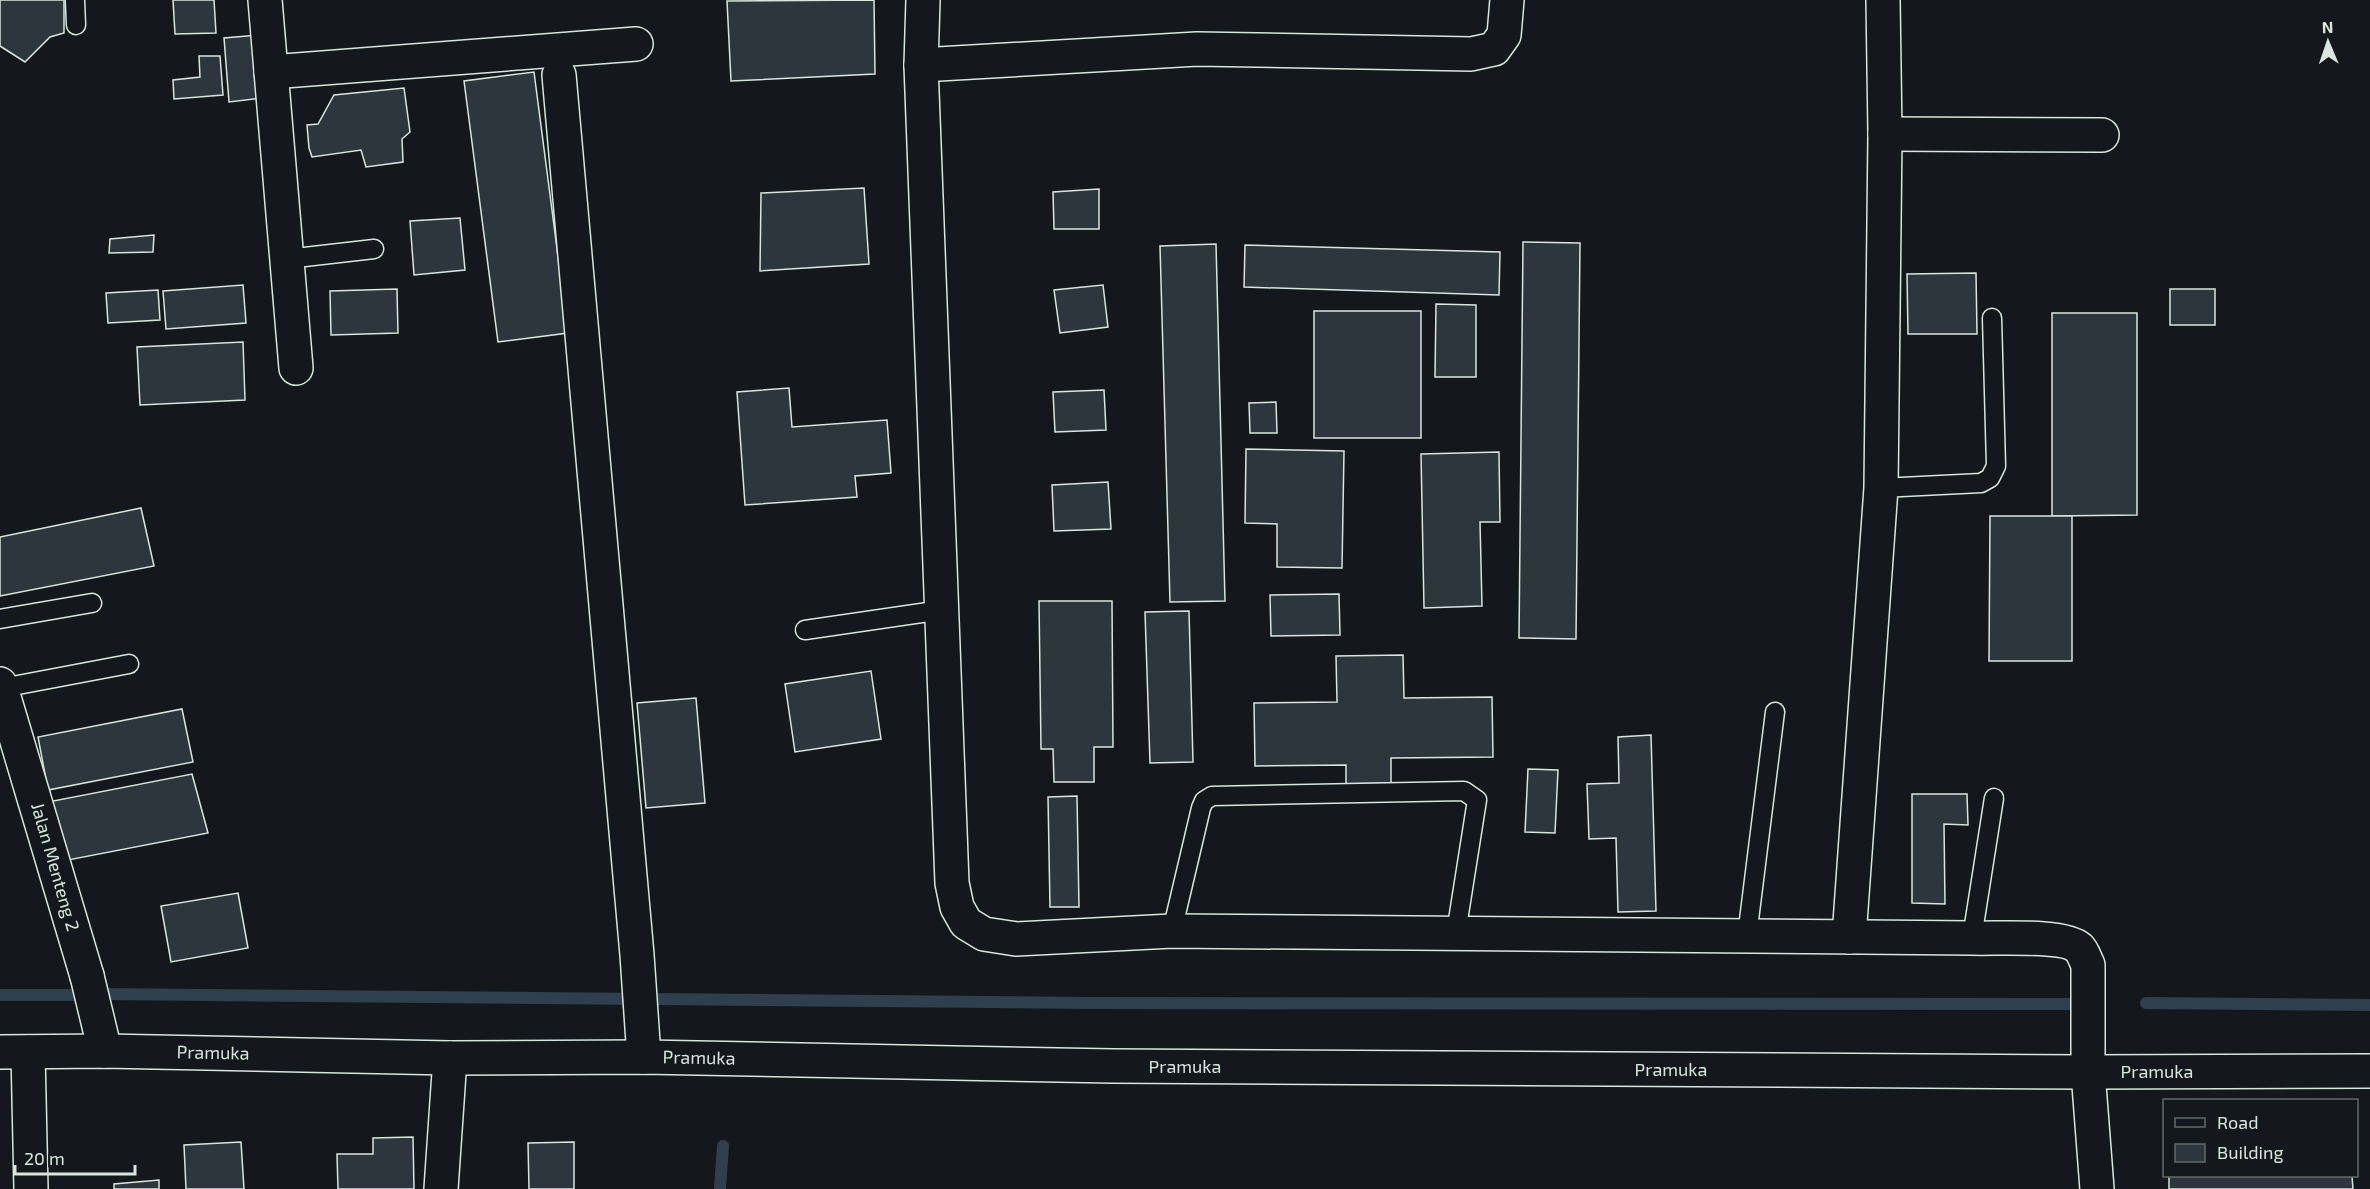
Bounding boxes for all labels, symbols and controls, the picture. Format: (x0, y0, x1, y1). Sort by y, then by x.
north arrow (2298, 12, 2358, 72)
text: N (2321, 17, 2334, 36)
street label: Jalan Menteng 2 (27, 800, 85, 934)
street label: Pramuka (176, 1040, 250, 1064)
street label: Pramuka (662, 1045, 736, 1069)
street label: Pramuka (1149, 1055, 1221, 1077)
street label: Pramuka (1635, 1058, 1707, 1080)
street label: Pramuka (2121, 1060, 2193, 1082)
legend (2163, 1099, 2358, 1177)
text: Road (2217, 1111, 2258, 1133)
scale bar (15, 1138, 135, 1176)
text: Building (2217, 1141, 2284, 1163)
text: 20 m (24, 1147, 65, 1169)

